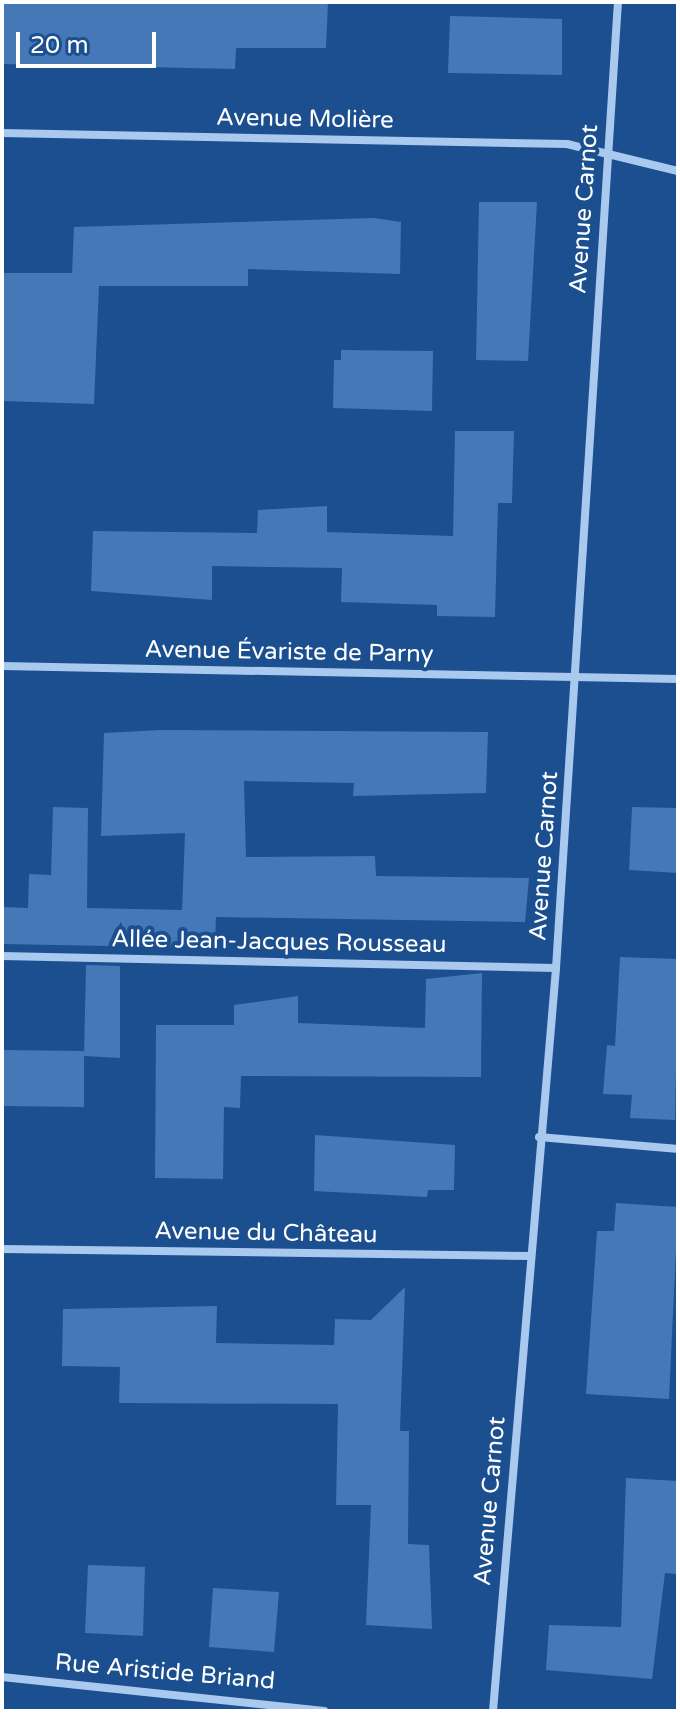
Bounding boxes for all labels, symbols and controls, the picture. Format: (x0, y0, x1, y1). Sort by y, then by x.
scale bar (20, 16, 160, 66)
text: 20 m (30, 31, 88, 60)
street label: Avenue Molière (216, 103, 394, 135)
street label: Avenue Carnot (564, 123, 604, 295)
street label: Avenue Évariste de Parny (144, 635, 434, 669)
street label: Avenue Carnot (524, 770, 564, 942)
street label: Allée Jean-Jacques Rousseau (111, 925, 447, 959)
street label: Avenue du Château (154, 1217, 378, 1249)
street label: Avenue Carnot (468, 1415, 512, 1587)
street label: Rue Aristide Briand (54, 1648, 276, 1696)

